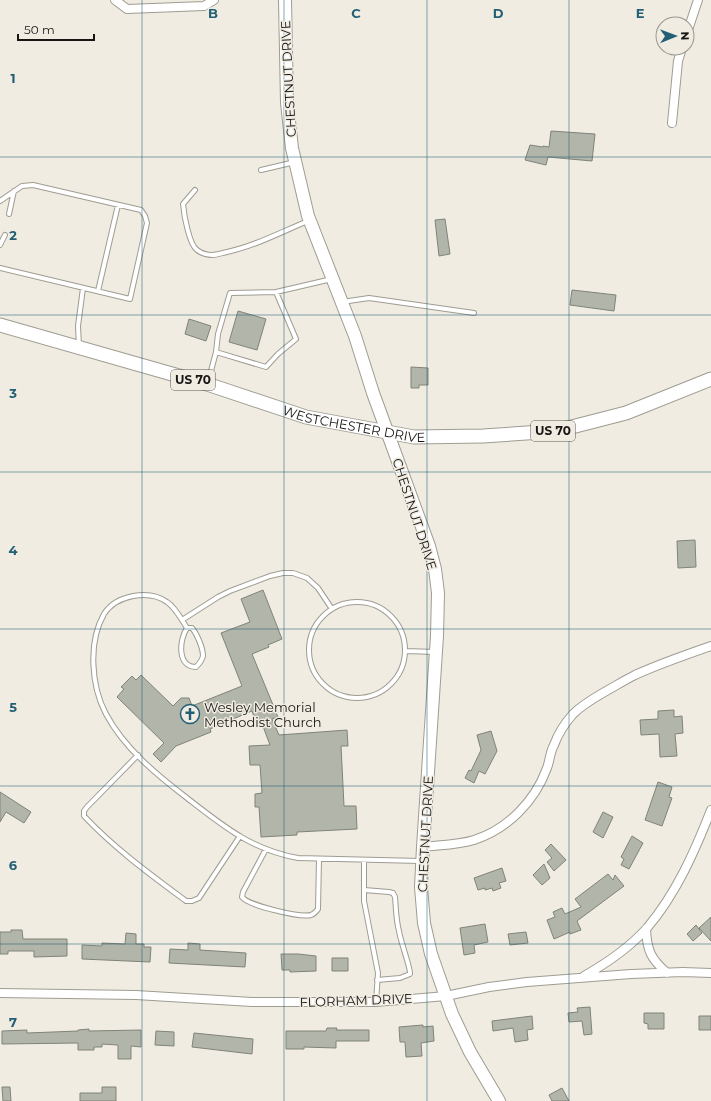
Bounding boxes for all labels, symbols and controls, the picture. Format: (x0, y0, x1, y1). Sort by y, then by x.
text: B (208, 5, 218, 21)
text: C (351, 5, 361, 21)
text: D (493, 5, 504, 21)
text: E (636, 5, 645, 21)
scale bar (18, 16, 94, 42)
north arrow (655, 16, 695, 56)
street label: CHESTNUT DRIVE (277, 20, 299, 138)
text: 50 m (24, 22, 55, 37)
text: N (678, 31, 692, 40)
text: 1 (10, 70, 16, 86)
text: 2 (9, 227, 17, 243)
road number: US 70 (171, 370, 215, 390)
text: 3 (8, 385, 17, 401)
street label: WESTCHESTER DRIVE (281, 402, 425, 445)
road number: US 70 (531, 421, 575, 441)
street label: CHESTNUT DRIVE (389, 456, 441, 572)
text: 4 (9, 542, 18, 558)
text: 5 (9, 699, 17, 715)
place label: Wesley Memorial Methodist Church (204, 699, 322, 730)
church icon: Wesley Memorial Methodist Church (179, 703, 201, 725)
street label: CHESTNUT DRIVE (414, 775, 436, 893)
text: 6 (9, 857, 18, 873)
street label: FLORHAM DRIVE (299, 990, 413, 1010)
text: 7 (9, 1014, 17, 1030)

